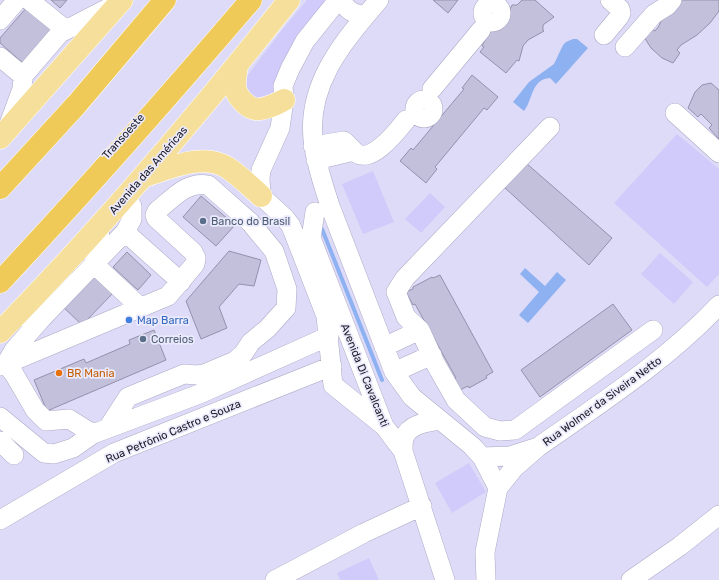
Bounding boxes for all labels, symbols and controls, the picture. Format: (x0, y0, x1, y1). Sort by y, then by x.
street label: Transoeste (100, 111, 147, 162)
street label: Avenida das Américas (107, 123, 190, 217)
place label: Banco do Brasil (211, 215, 290, 228)
marker: Banco do Brasil (198, 216, 208, 226)
place label: Map Barra (137, 314, 189, 327)
marker: Map Barra (124, 315, 134, 325)
street label: Avenida Di Cavalcanti (338, 322, 391, 429)
place label: Correios (151, 333, 194, 346)
marker: Correios (138, 334, 148, 344)
street label: Rua Wolmer da Siveira Netto (540, 354, 664, 449)
place label: BR Mania (67, 367, 114, 380)
marker: BR Mania (54, 368, 64, 378)
street label: Rua Petrônio Castro e Souza (104, 397, 243, 466)

